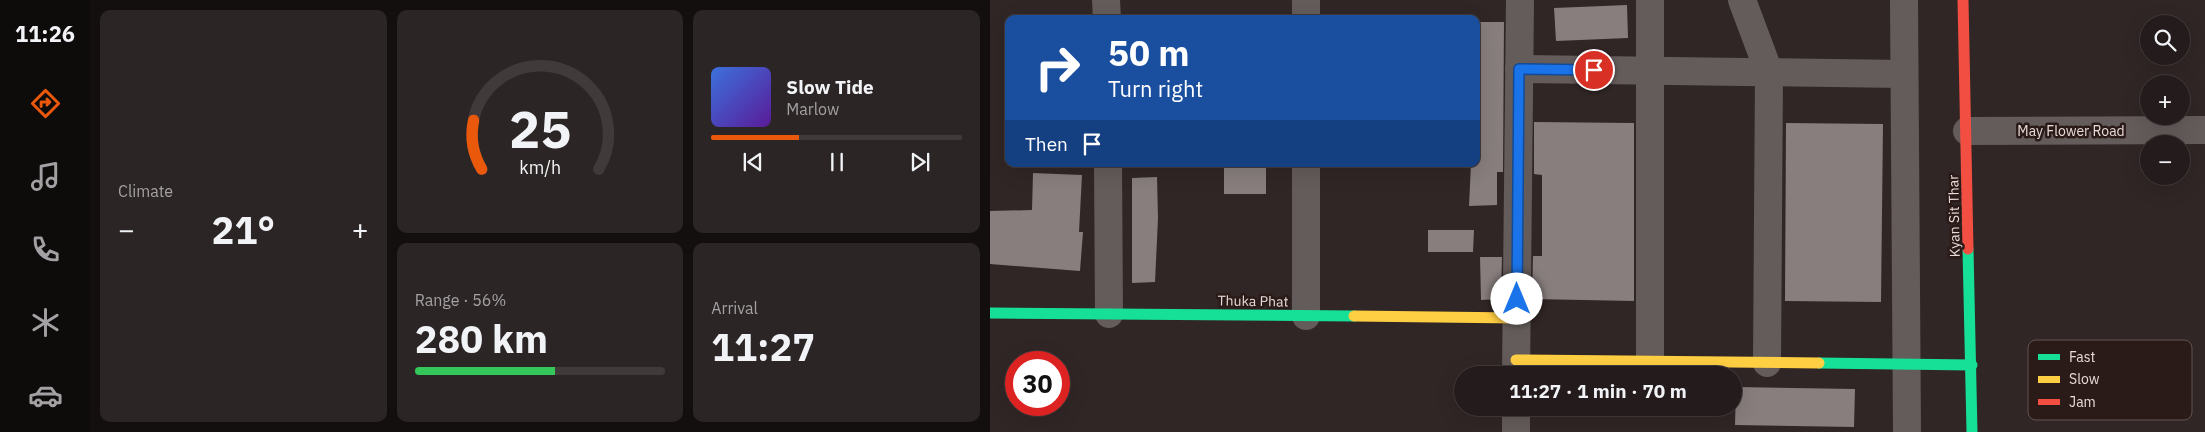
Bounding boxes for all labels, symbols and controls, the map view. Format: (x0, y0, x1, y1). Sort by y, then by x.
map controls (2140, 15, 2190, 185)
button: search (2140, 15, 2190, 65)
text: 11:26 (15, 19, 75, 48)
text: 50 m (1108, 30, 1190, 76)
icon: right (1025, 35, 1090, 100)
pin (1573, 49, 1615, 91)
icon: arrive (1580, 56, 1608, 84)
text: Turn right (1108, 74, 1203, 103)
text: Slow Tide (786, 75, 874, 99)
button: + (2140, 75, 2190, 125)
icon: directions (28, 86, 63, 121)
text: 25 (509, 95, 571, 162)
text: Marlow (786, 99, 839, 119)
street label: May Flower Road (2017, 122, 2125, 140)
icon: arrive (1078, 130, 1106, 158)
text: Then (1025, 132, 1068, 156)
button: − (2140, 135, 2190, 185)
icon: previous (739, 148, 767, 176)
icon: pause (823, 148, 851, 176)
icon: next (906, 148, 934, 176)
text: km/h (519, 156, 561, 179)
icon: music (28, 159, 63, 194)
street label: Kyan Sit Thar (1944, 175, 1964, 257)
text: Climate (118, 181, 173, 201)
text: 21° (212, 205, 275, 254)
text: − (118, 211, 135, 248)
text: + (352, 211, 369, 248)
icon: phone (28, 232, 63, 267)
position arrow (1490, 272, 1542, 324)
text: Range · 56% (415, 290, 506, 310)
street label: Thuka Phat (1217, 291, 1289, 311)
text: Arrival (711, 298, 758, 318)
icon: climate (28, 305, 63, 340)
text: 280 km (415, 314, 548, 363)
text: 11:27 (711, 322, 815, 371)
legend (2028, 340, 2192, 420)
text: Fast (2069, 348, 2095, 366)
speed limit sign: 30 (1005, 351, 1070, 416)
text: Slow (2069, 370, 2100, 388)
icon: car (28, 378, 63, 413)
text: 11:27 · 1 min · 70 m (1509, 379, 1687, 403)
text: Jam (2069, 393, 2096, 411)

